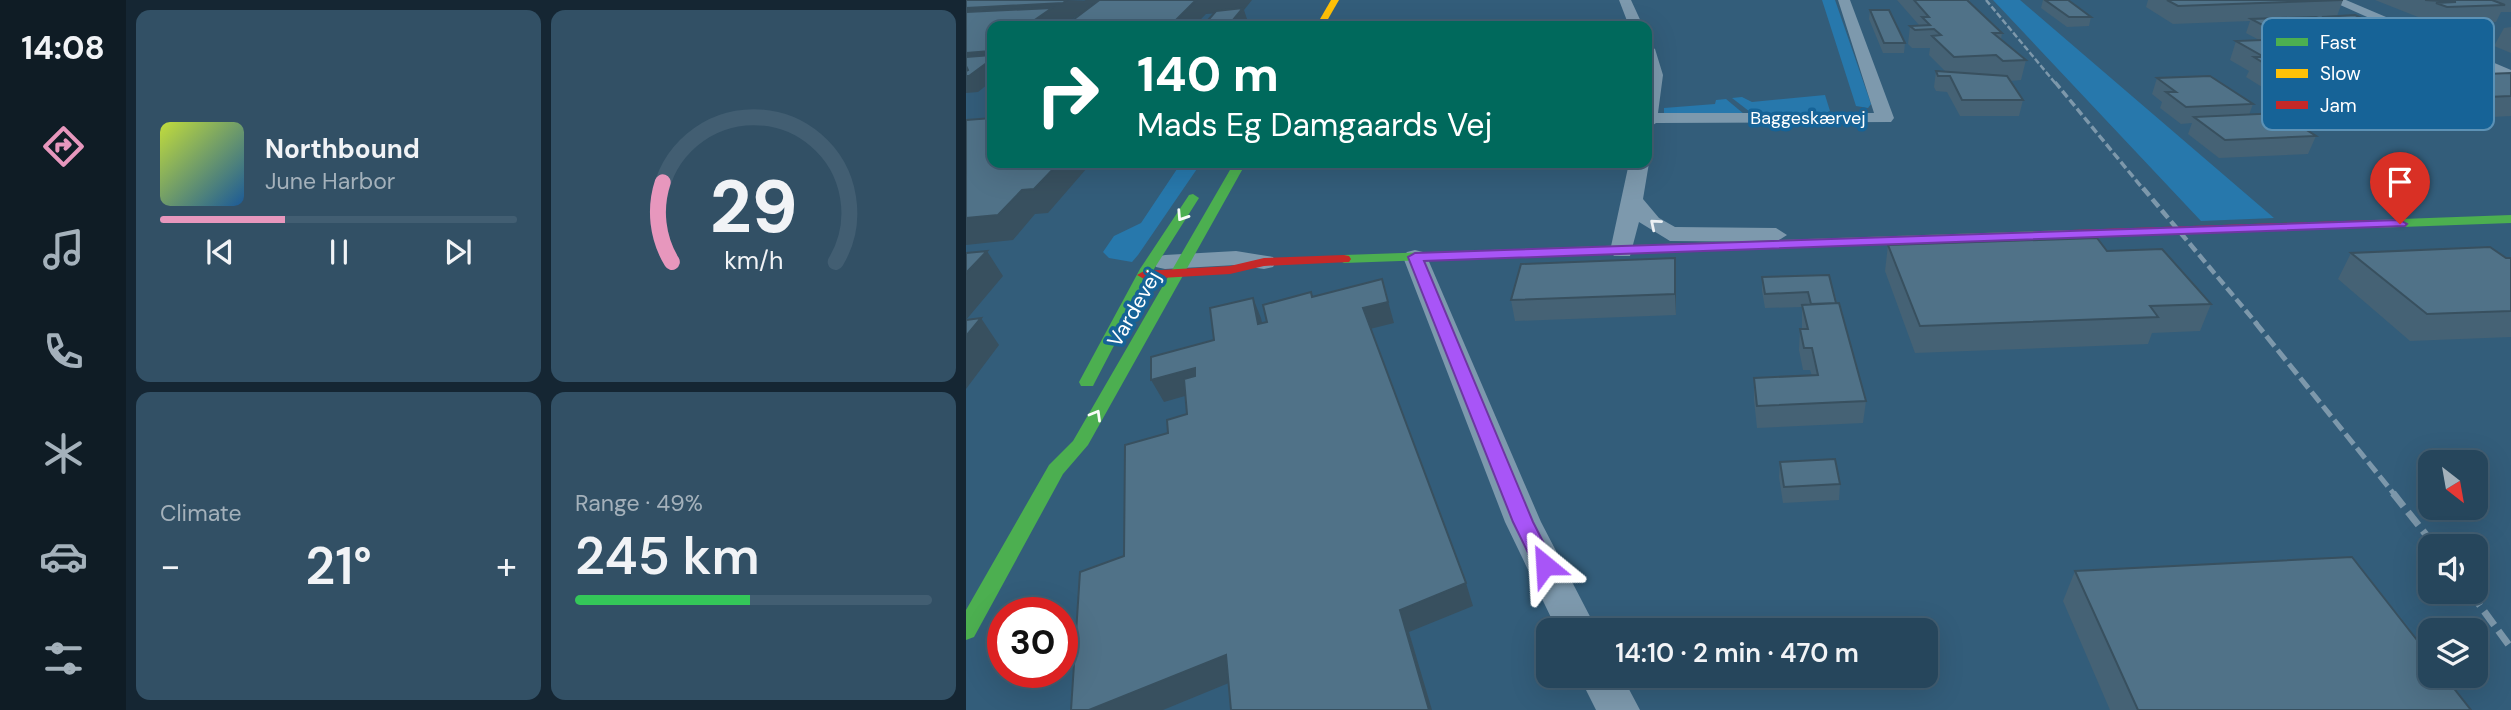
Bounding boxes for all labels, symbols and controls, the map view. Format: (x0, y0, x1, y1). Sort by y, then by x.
legend (2262, 18, 2494, 130)
text: 14:08 (21, 27, 105, 69)
text: Fast (2320, 30, 2356, 55)
text: 140 m (1137, 42, 1279, 106)
icon: right (1022, 49, 1113, 140)
text: Slow (2320, 61, 2361, 86)
text: Jam (2320, 93, 2357, 118)
text: Mads Eg Damgaards Vej (1137, 104, 1492, 146)
street label: Baggeskærvej (1750, 106, 1866, 130)
icon: directions (39, 122, 88, 171)
text: Northbound (265, 132, 420, 166)
pin (2370, 152, 2430, 224)
text: 29 (710, 161, 797, 256)
icon: arrive (2381, 163, 2419, 201)
text: June Harbor (265, 166, 395, 196)
one-way arrow (1177, 208, 1190, 221)
one-way arrow (1650, 220, 1663, 232)
icon: music (39, 225, 88, 274)
icon: previous (201, 233, 239, 271)
icon: pause (320, 233, 358, 271)
icon: next (439, 233, 477, 271)
text: km/h (724, 244, 783, 277)
street label: Vardevej (1101, 266, 1167, 352)
icon: phone (39, 327, 88, 376)
one-way arrow (1088, 410, 1101, 423)
icon: climate (39, 429, 88, 478)
north arrow (2418, 450, 2488, 520)
map controls (2418, 450, 2488, 688)
text: Range · 49% (575, 488, 703, 518)
text: Climate (160, 498, 242, 528)
text: 245 km (575, 522, 760, 590)
position arrow (1508, 528, 1582, 602)
icon: car (39, 532, 88, 581)
text: 21° (305, 532, 372, 600)
button: sound (2418, 534, 2488, 604)
text: − (160, 541, 181, 591)
text: + (496, 541, 517, 591)
speed limit sign: 30 (987, 597, 1078, 688)
button: layers (2418, 618, 2488, 688)
icon: filters (39, 634, 88, 683)
text: 14:10 · 2 min · 470 m (1615, 636, 1859, 670)

